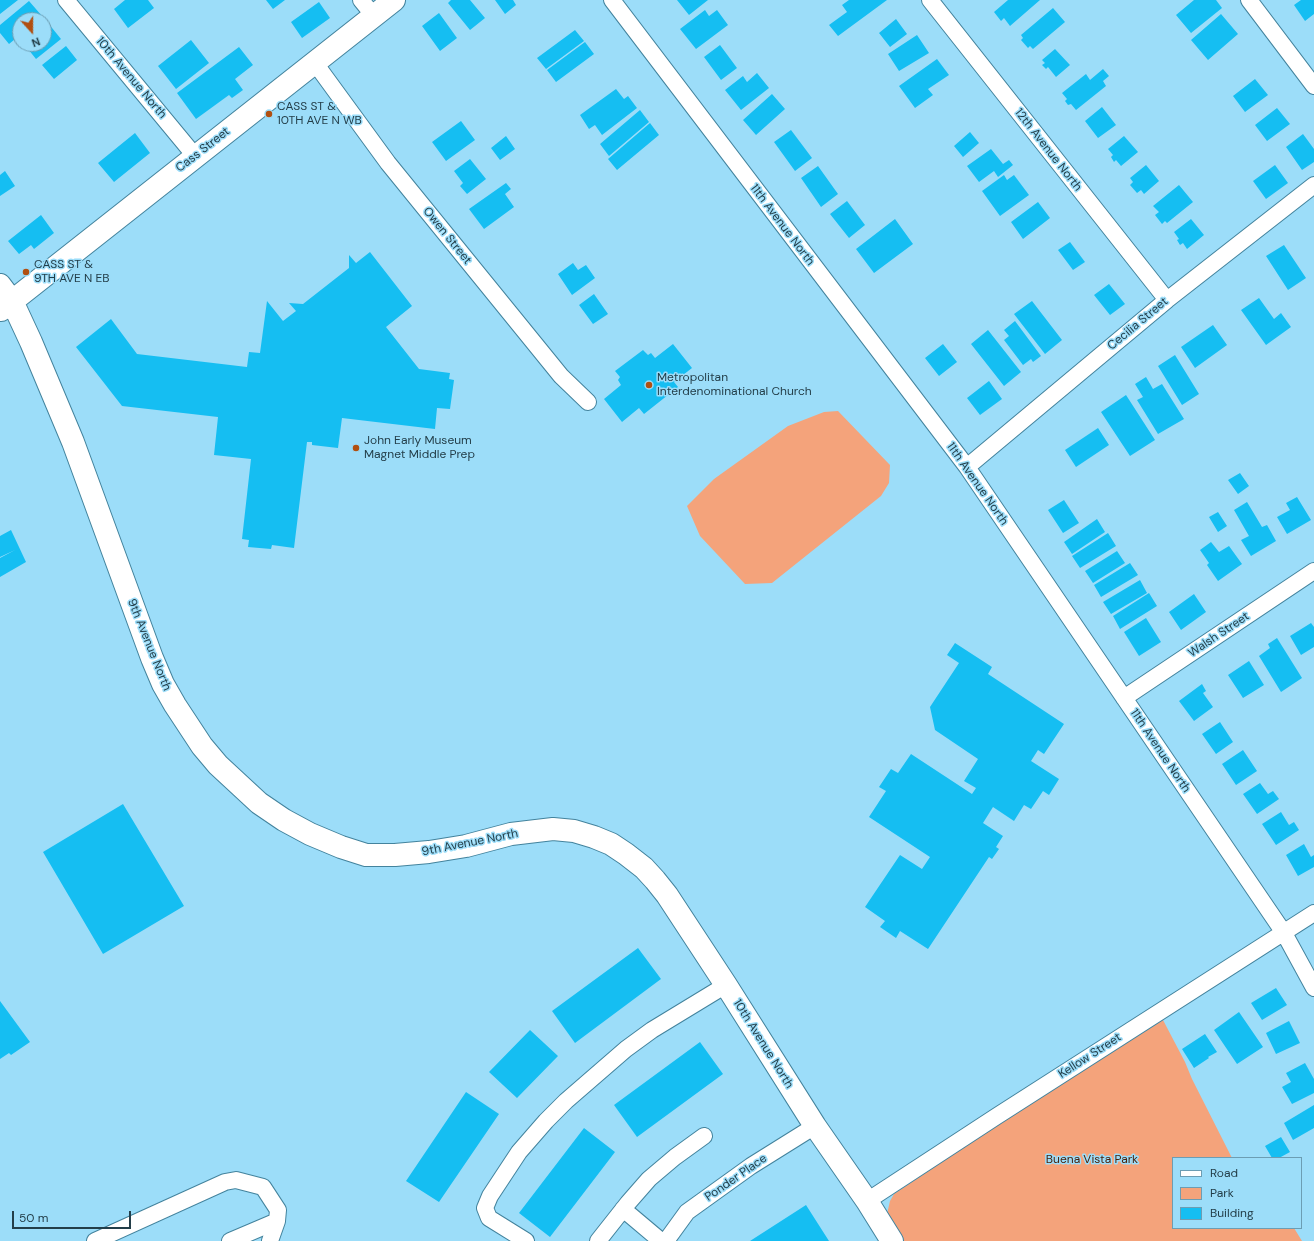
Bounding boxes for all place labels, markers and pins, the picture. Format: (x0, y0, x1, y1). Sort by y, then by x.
place label: CASS ST & 10TH AVE N WB (277, 100, 362, 128)
marker: CASS ST & 10TH AVE N WB (264, 109, 274, 119)
place label: CASS ST & 9TH AVE N EB (34, 258, 110, 286)
marker: CASS ST & 9TH AVE N EB (21, 267, 31, 277)
place label: Metropolitan Interdenominational Church (657, 371, 812, 399)
marker: Metropolitan Interdenominational Church (644, 380, 654, 390)
place label: John Early Museum Magnet Middle Prep (364, 434, 475, 462)
marker: John Early Museum Magnet Middle Prep (351, 443, 361, 453)

